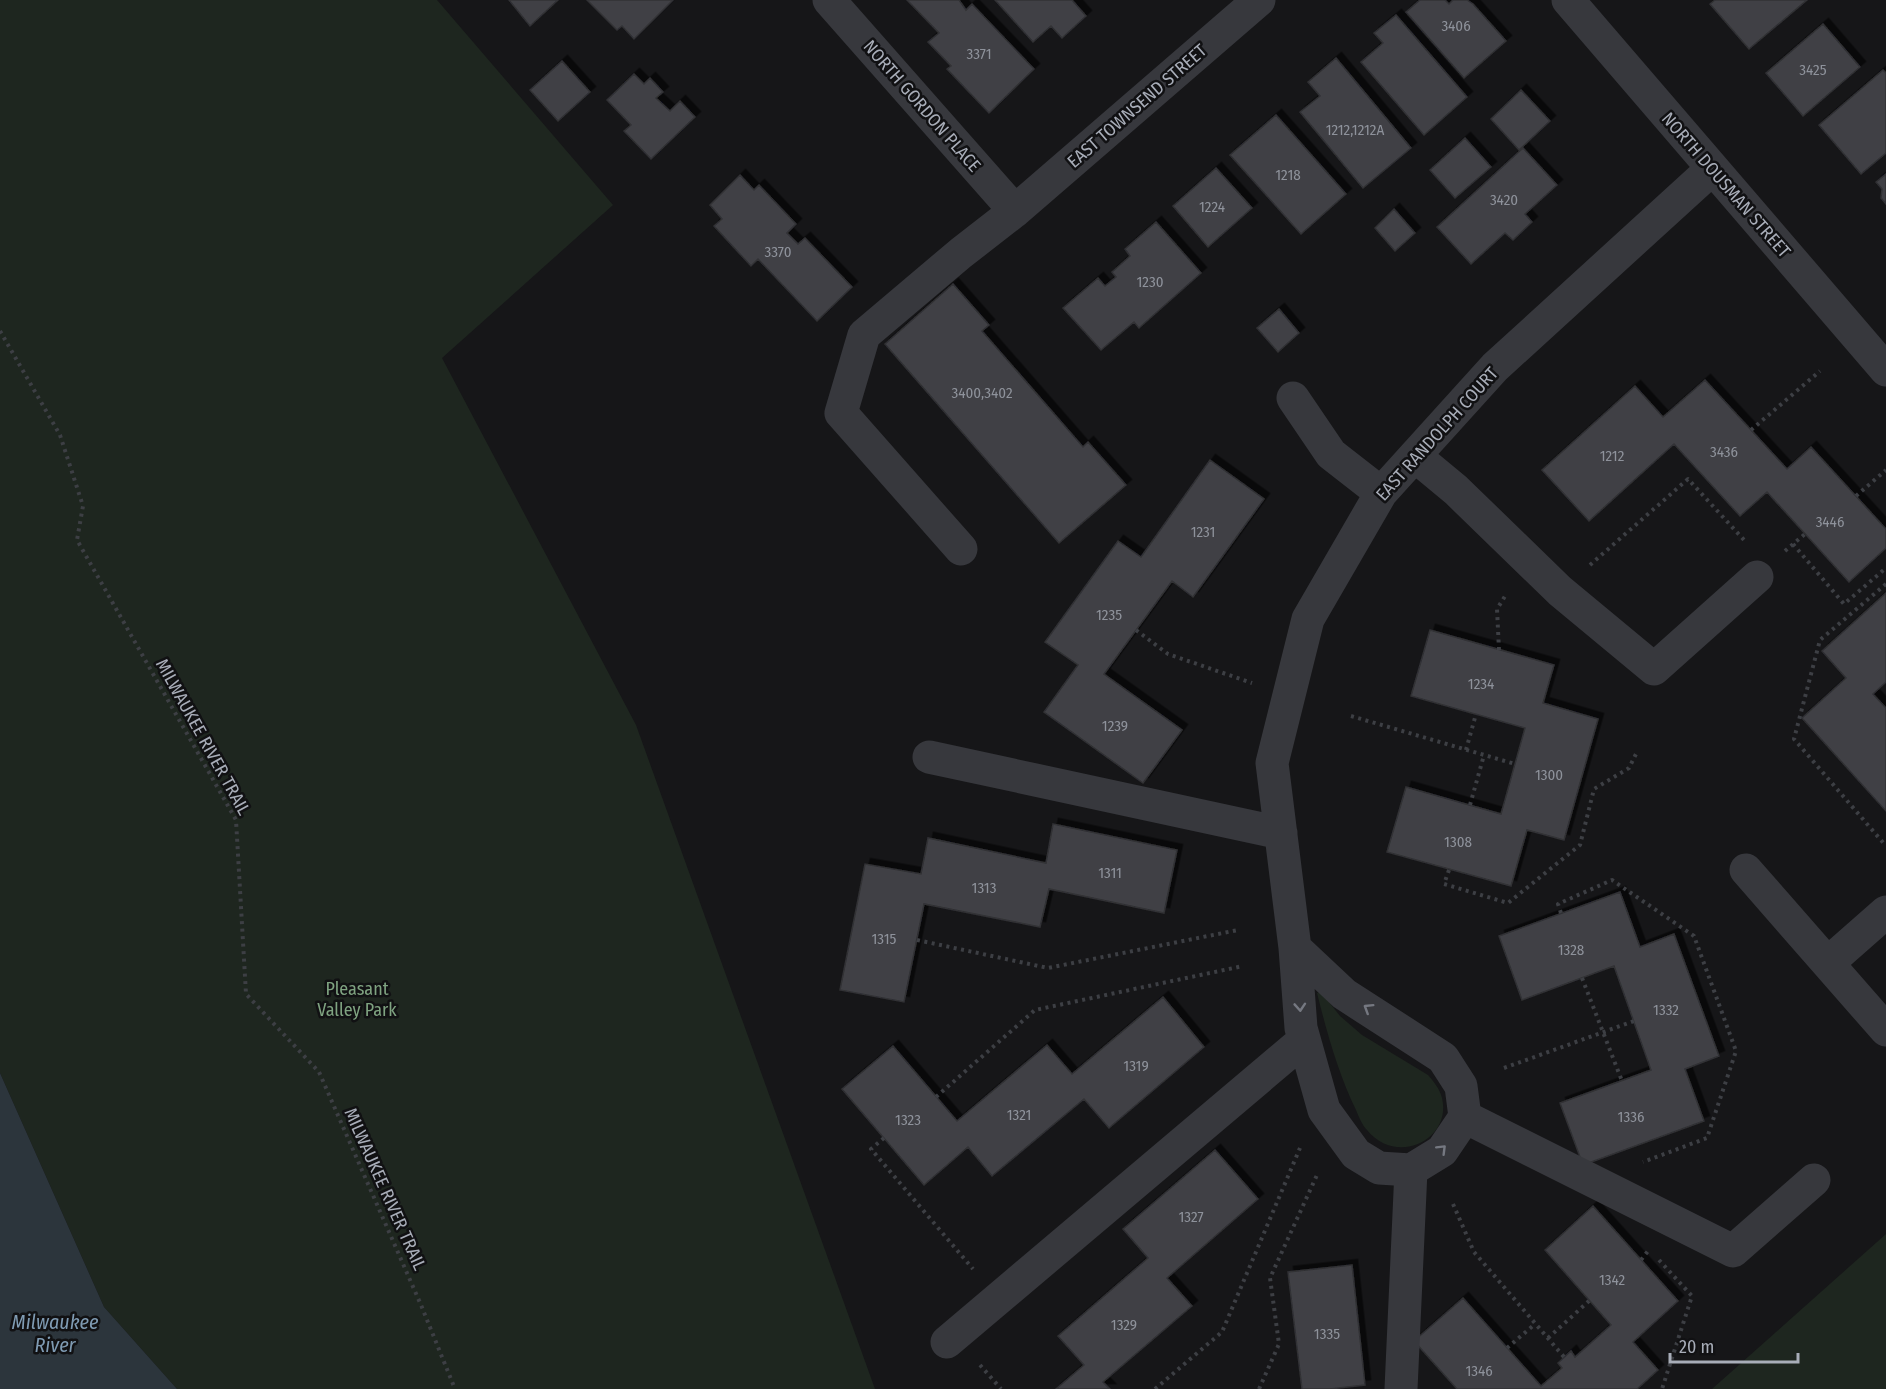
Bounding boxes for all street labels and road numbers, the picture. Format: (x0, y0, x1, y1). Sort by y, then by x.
street label: NORTH GORDON PLACE (859, 35, 985, 177)
street label: EAST TOWNSEND STREET (1063, 39, 1212, 172)
street label: NORTH DOUSMAN STREET (1657, 108, 1796, 263)
street label: EAST RANDOLPH COURT (1371, 362, 1503, 505)
street label: MILWAUKEE RIVER TRAIL (151, 655, 255, 819)
street label: MILWAUKEE RIVER TRAIL (339, 1104, 431, 1274)

